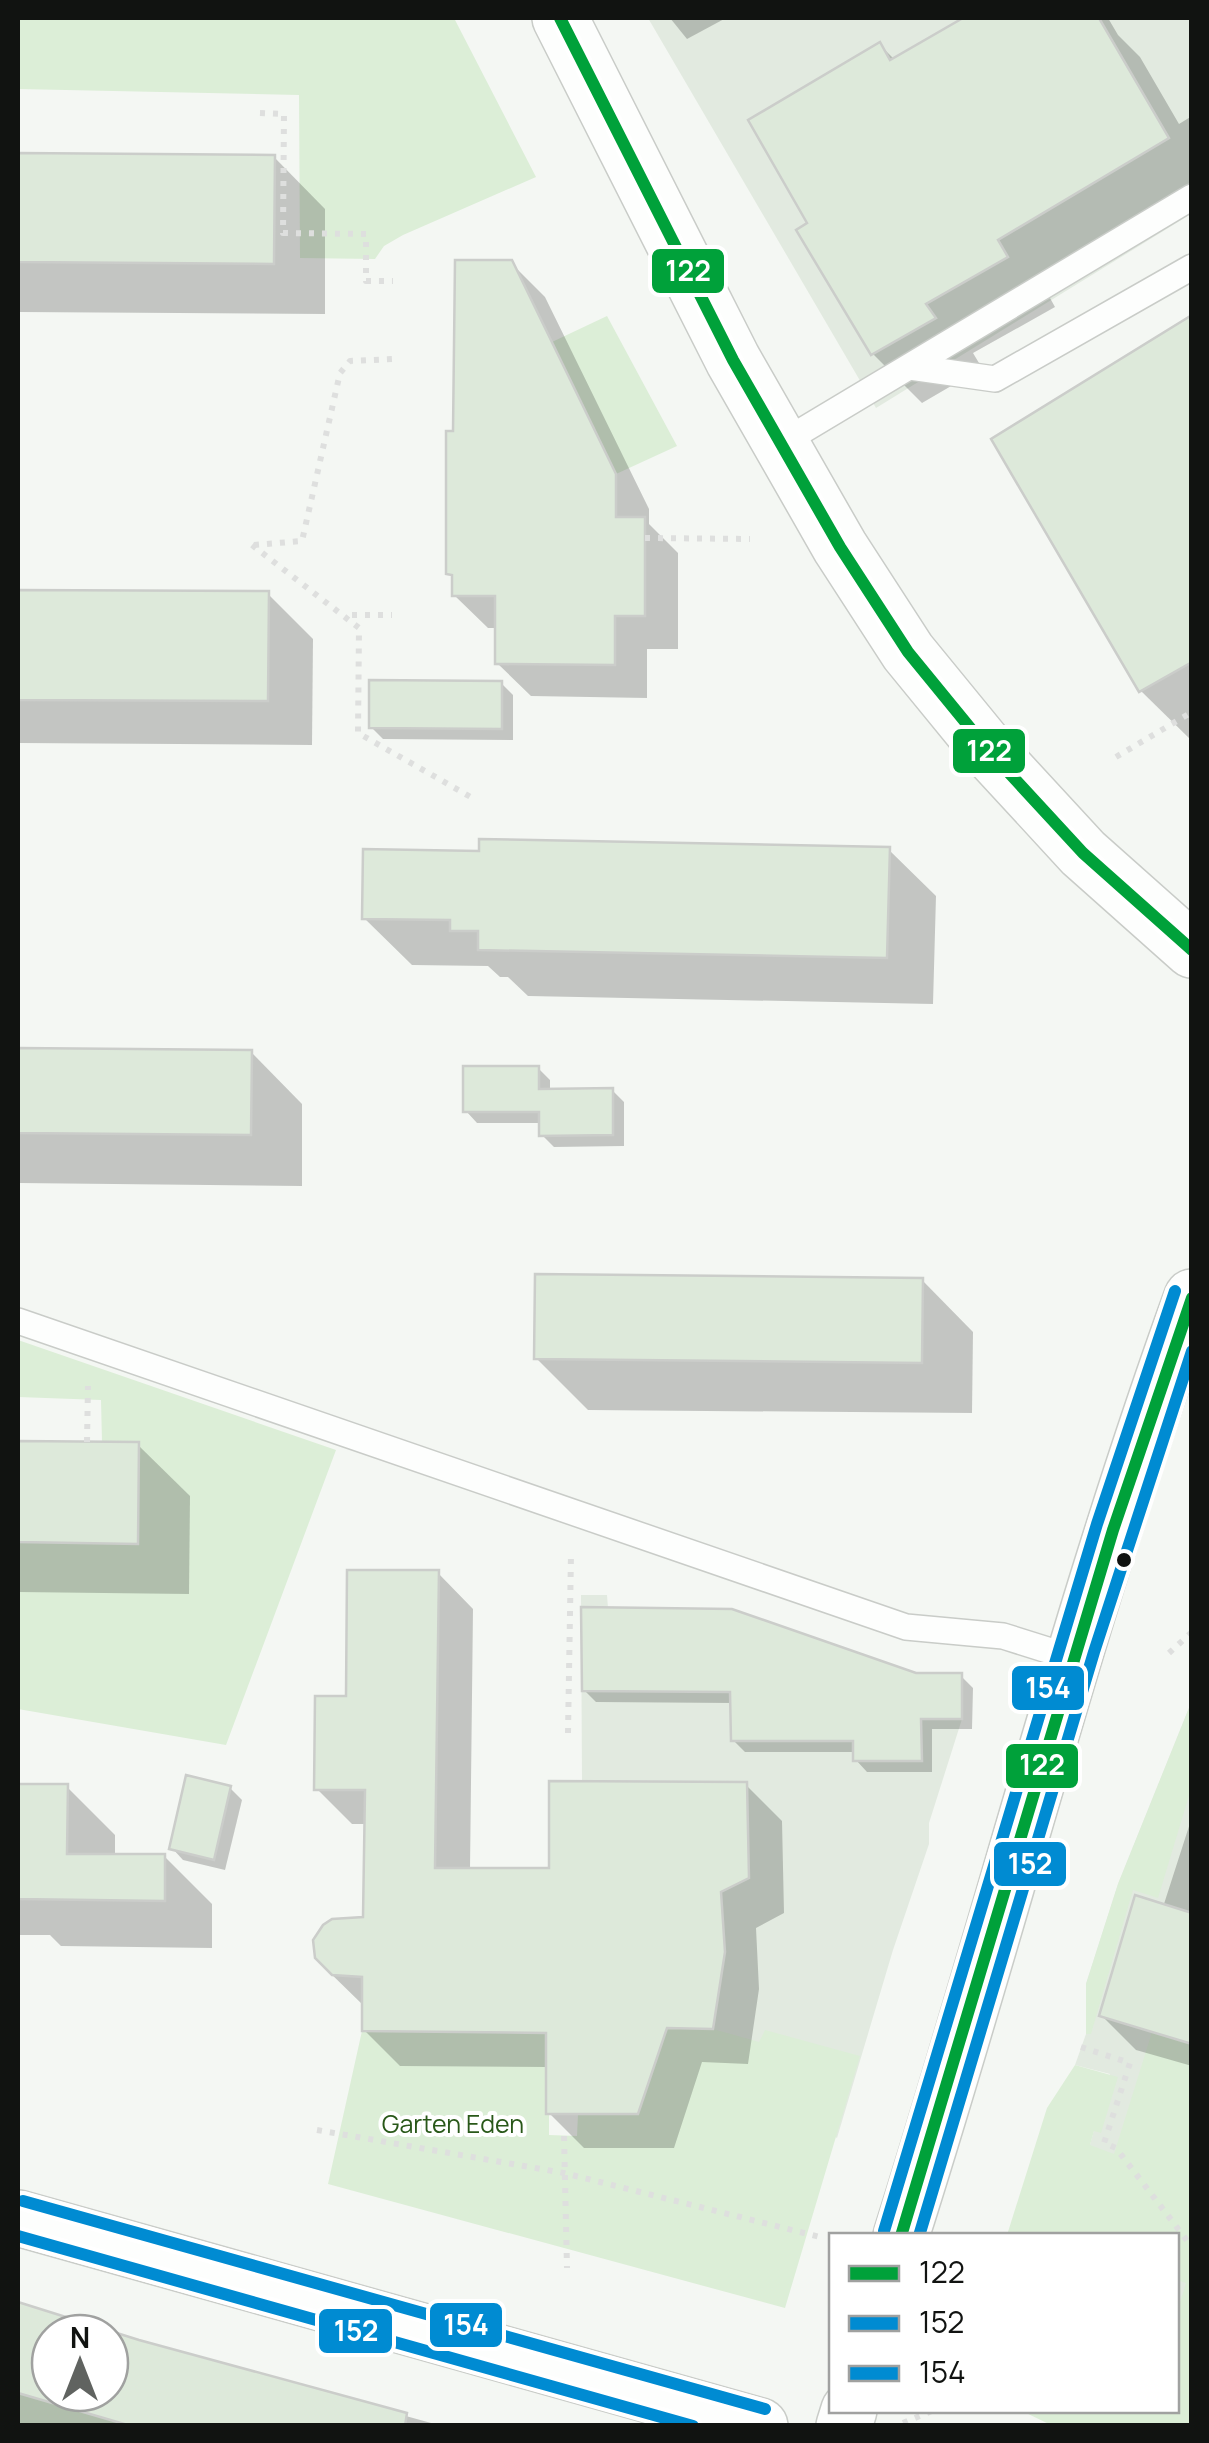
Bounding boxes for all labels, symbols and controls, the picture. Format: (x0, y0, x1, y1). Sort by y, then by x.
line badge: 122 (650, 247, 726, 295)
text: 122 (665, 251, 711, 289)
line badge: 122 (951, 727, 1027, 775)
text: 122 (966, 731, 1012, 769)
unlabelled marker (1114, 1550, 1134, 1570)
line badge: 154 (1010, 1664, 1086, 1712)
text: 154 (1025, 1668, 1071, 1706)
line badge: 122 (1004, 1742, 1080, 1790)
text: 122 (1019, 1745, 1065, 1783)
line badge: 152 (992, 1840, 1068, 1888)
text: 152 (1008, 1844, 1052, 1882)
park label: Garten Eden (382, 2106, 524, 2141)
legend (829, 2233, 1179, 2413)
text: 122 (919, 2251, 965, 2292)
line badge: 154 (428, 2301, 504, 2349)
text: 152 (919, 2301, 964, 2342)
text: 154 (443, 2305, 489, 2343)
line badge: 152 (317, 2307, 394, 2355)
text: 152 (334, 2311, 378, 2349)
north arrow (30, 2313, 130, 2413)
text: N (70, 2318, 90, 2356)
text: 154 (919, 2351, 966, 2392)

